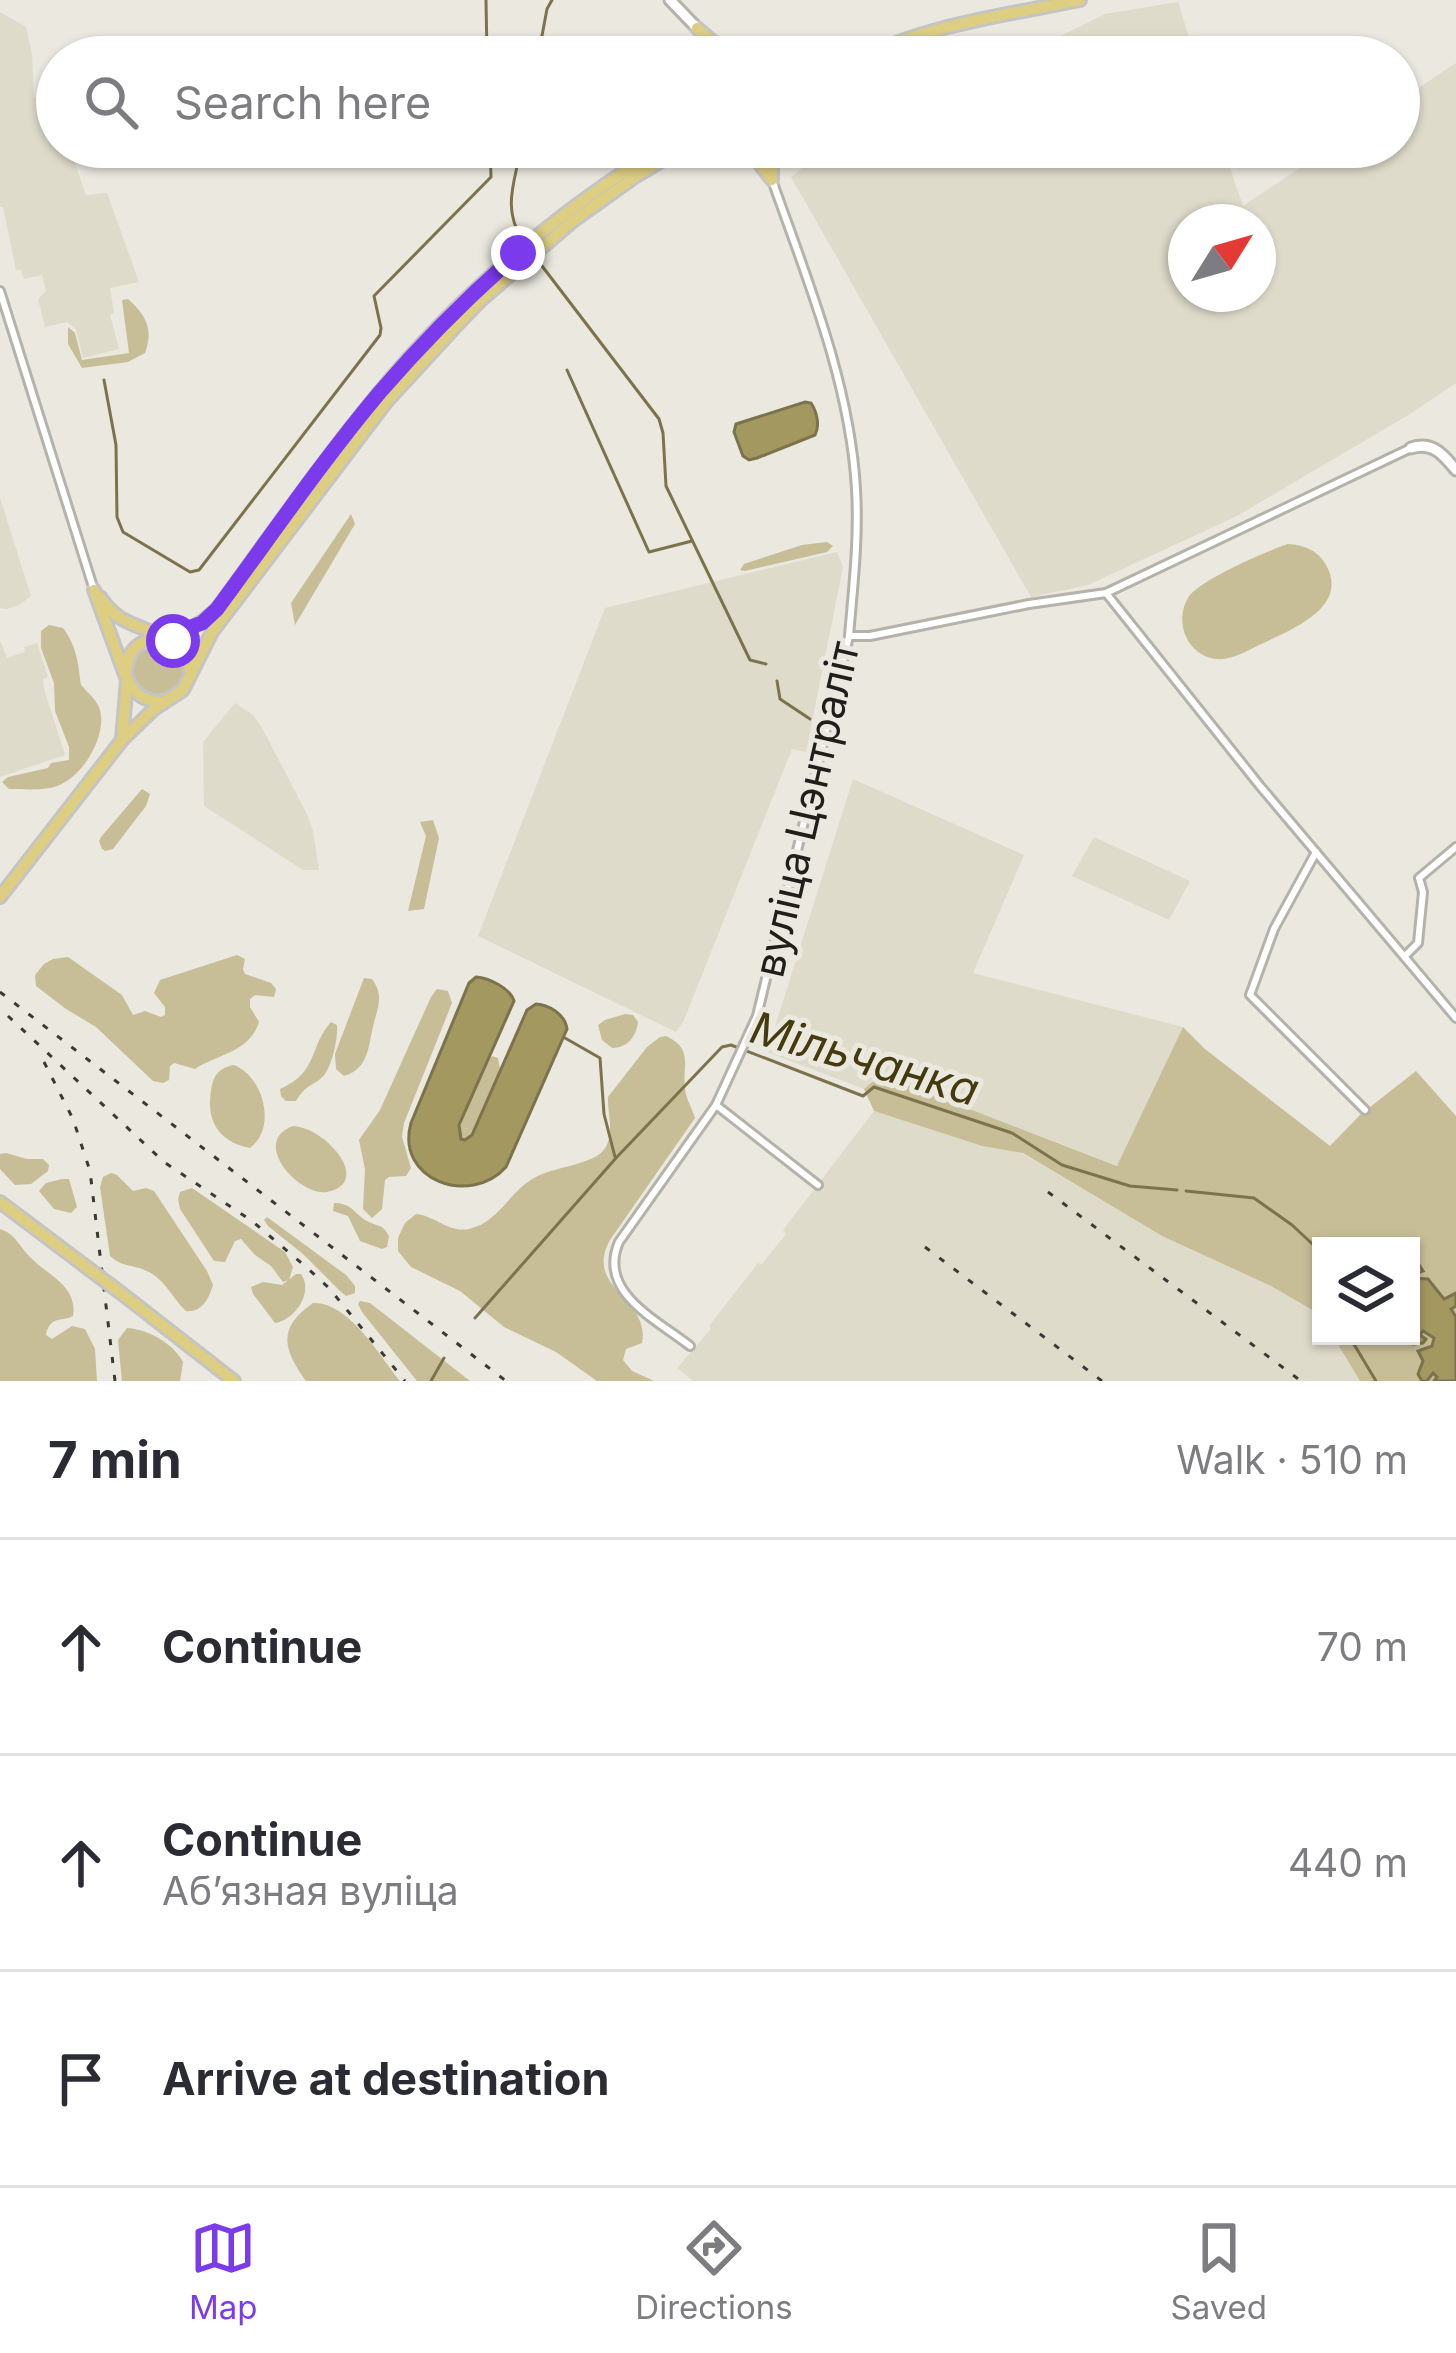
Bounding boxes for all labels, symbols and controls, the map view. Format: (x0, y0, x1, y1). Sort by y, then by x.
search box (36, 36, 1420, 168)
icon: search (78, 69, 144, 135)
text: Search here (174, 75, 431, 130)
north arrow (1168, 204, 1276, 312)
route end (491, 226, 545, 280)
route start (146, 614, 200, 668)
street label: вуліца Цэнтраліт (743, 636, 870, 982)
water label: Мільчанка (744, 999, 986, 1117)
map controls (1312, 1237, 1420, 1345)
button: layers (1312, 1237, 1420, 1345)
text: 7 min (48, 1429, 182, 1490)
text: Walk · 510 m (1176, 1436, 1408, 1483)
icon: ahead (48, 1614, 114, 1680)
text: Continue (162, 1619, 362, 1674)
text: 70 m (1317, 1623, 1408, 1670)
text: Continue (162, 1812, 362, 1867)
icon: ahead (48, 1830, 114, 1896)
text: 440 m (1288, 1839, 1408, 1886)
text: Абʼязная вуліца (162, 1867, 459, 1914)
icon: arrive (48, 2046, 114, 2112)
text: Arrive at destination (162, 2051, 609, 2106)
tab: Map (189, 2215, 257, 2327)
tab: Directions (635, 2215, 793, 2327)
tab: Saved (1170, 2215, 1267, 2327)

